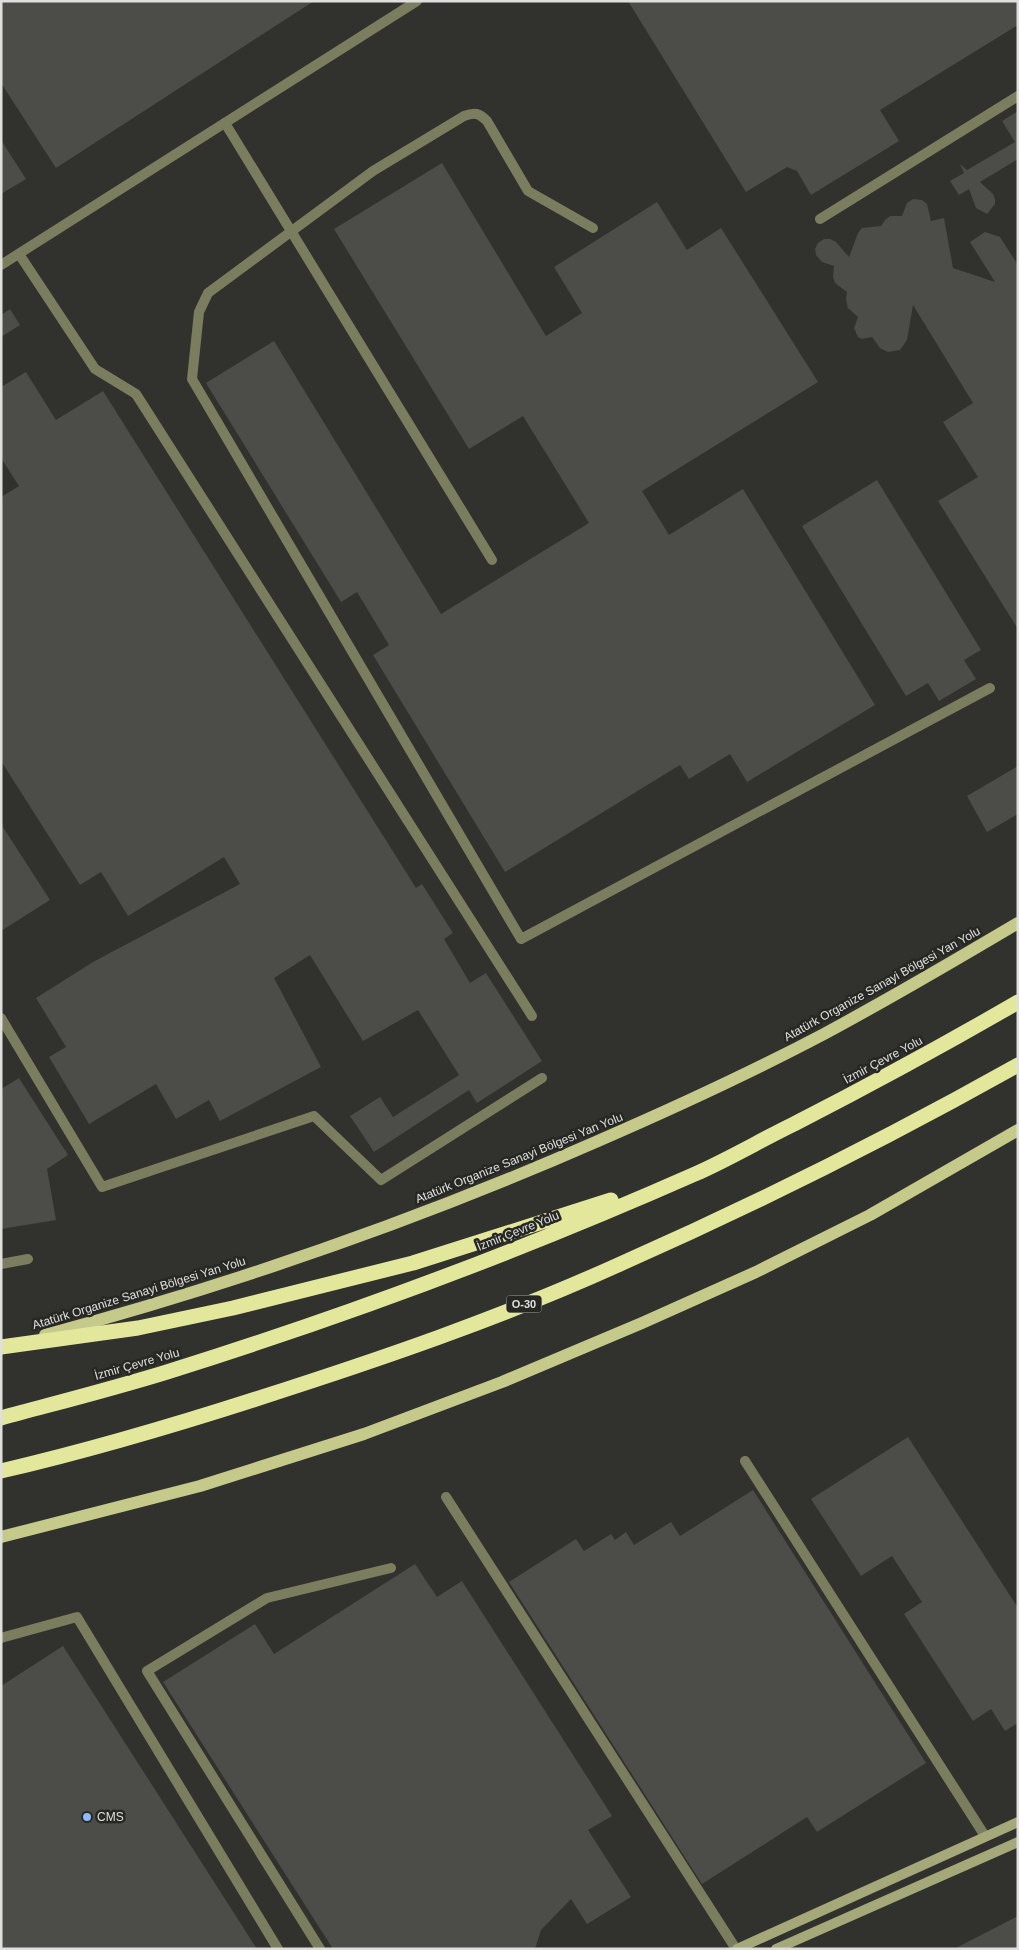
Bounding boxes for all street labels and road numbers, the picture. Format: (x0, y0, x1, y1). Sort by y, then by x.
street label: Atatürk Organize Sanayi Bölgesi Yan Yolu (781, 924, 983, 1044)
street label: İzmir Çevre Yolu (841, 1033, 925, 1087)
street label: Atatürk Organize Sanayi Bölgesi Yan Yolu (413, 1110, 625, 1206)
street label: İzmir Çevre Yolu (475, 1208, 561, 1254)
street label: Atatürk Organize Sanayi Bölgesi Yan Yolu (31, 1254, 247, 1332)
road number: O-30 (506, 1296, 542, 1312)
street label: İzmir Çevre Yolu (93, 1345, 181, 1383)

